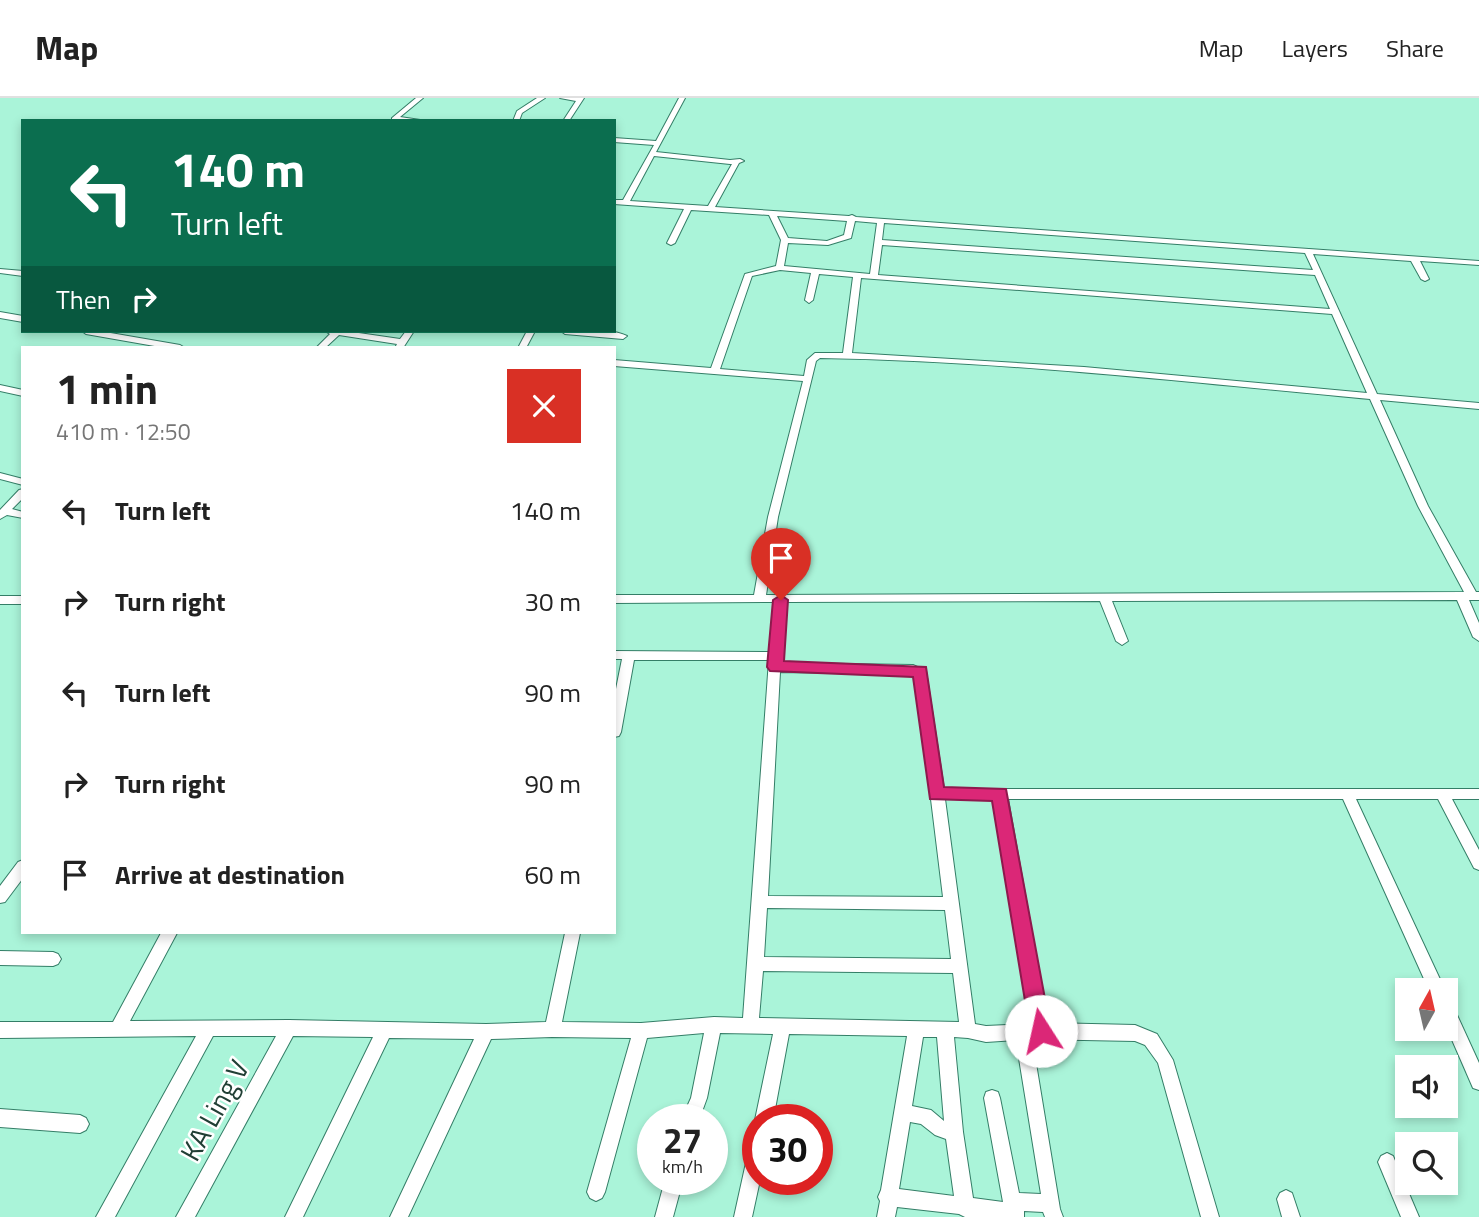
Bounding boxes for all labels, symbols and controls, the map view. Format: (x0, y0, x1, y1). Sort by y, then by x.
text: Map (35, 23, 98, 73)
text: Map (1199, 30, 1244, 66)
text: Layers (1282, 30, 1348, 66)
text: Share (1386, 30, 1444, 66)
text: 140 m (171, 131, 305, 206)
icon: left (56, 147, 147, 238)
text: Turn left (171, 199, 283, 247)
text: Then (56, 280, 111, 319)
icon: right (125, 280, 163, 318)
text: 1 min (56, 356, 158, 420)
button: close (507, 369, 581, 443)
text: 410 m · 12:50 (56, 414, 191, 449)
text: Turn left (115, 491, 210, 530)
text: 140 m (510, 491, 581, 530)
icon: left (56, 492, 94, 530)
pin (751, 528, 811, 600)
icon: arrive (762, 539, 800, 577)
text: Turn right (115, 582, 226, 621)
text: 30 m (524, 582, 581, 621)
icon: right (56, 583, 94, 621)
text: Turn left (115, 673, 210, 712)
text: 90 m (524, 673, 581, 712)
icon: left (56, 674, 94, 712)
text: Turn right (115, 764, 226, 803)
text: 90 m (524, 764, 581, 803)
icon: right (56, 765, 94, 803)
text: Arrive at destination (115, 855, 345, 894)
text: 60 m (524, 855, 581, 894)
icon: arrive (56, 856, 94, 894)
north arrow (1395, 978, 1458, 1041)
map controls (1395, 978, 1458, 1195)
position arrow (1004, 994, 1078, 1068)
street label: KA Ling V (168, 1051, 260, 1169)
button: sound (1395, 1055, 1458, 1118)
speed limit sign: 30 (742, 1104, 833, 1195)
text: 27 (663, 1113, 702, 1167)
button: search (1395, 1132, 1458, 1195)
text: km/h (662, 1153, 703, 1180)

